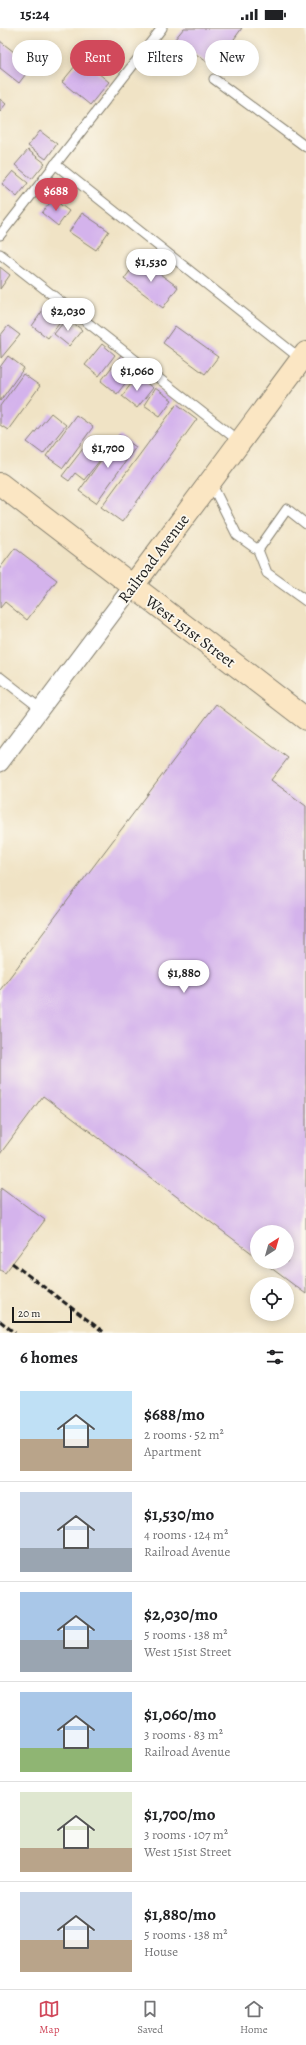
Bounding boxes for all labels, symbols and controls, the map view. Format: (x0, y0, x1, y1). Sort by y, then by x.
text: 15:24 (20, 4, 50, 24)
chip: Buy (12, 40, 62, 76)
chip: Rent (70, 40, 125, 76)
chip: Filters (133, 40, 197, 76)
chip: New (205, 40, 259, 76)
pin: $688 (32, 178, 80, 212)
text: $688 (44, 182, 68, 199)
pin: $1,530 (118, 249, 184, 283)
text: $1,530 (135, 253, 167, 270)
pin: $2,030 (35, 298, 101, 332)
text: $2,030 (51, 302, 85, 319)
pin: $1,060 (104, 358, 170, 392)
text: $1,060 (120, 362, 154, 379)
pin: $1,700 (75, 435, 141, 469)
text: $1,700 (92, 439, 124, 456)
street label: Railroad Avenue (113, 510, 195, 608)
street label: West 151st Street (140, 590, 240, 673)
pin: $1,880 (151, 960, 217, 994)
text: $1,880 (167, 964, 201, 981)
north arrow (250, 1225, 294, 1269)
map controls (250, 1225, 294, 1321)
button: locate (250, 1277, 294, 1321)
scale bar (12, 1305, 72, 1324)
text: 20 m (18, 1306, 40, 1321)
text: 6 homes (20, 1346, 78, 1369)
icon: filters (264, 1346, 286, 1368)
text: $688/mo (144, 1403, 205, 1426)
icon: home (52, 1407, 100, 1455)
text: 2 rooms · 52 m² (144, 1426, 224, 1443)
text: Apartment (144, 1443, 202, 1460)
text: $1,530/mo (144, 1503, 214, 1526)
icon: home (52, 1508, 100, 1556)
text: 4 rooms · 124 m² (144, 1526, 228, 1543)
text: Railroad Avenue (144, 1543, 230, 1560)
text: $2,030/mo (144, 1603, 218, 1626)
icon: home (52, 1608, 100, 1656)
text: 5 rooms · 138 m² (144, 1626, 228, 1643)
text: West 151st Street (144, 1643, 232, 1660)
text: $1,060/mo (144, 1703, 216, 1726)
icon: home (52, 1708, 100, 1756)
text: 3 rooms · 83 m² (144, 1726, 223, 1743)
text: Railroad Avenue (144, 1743, 230, 1760)
text: $1,700/mo (144, 1803, 216, 1826)
icon: home (52, 1808, 100, 1856)
text: 3 rooms · 107 m² (144, 1826, 228, 1843)
text: West 151st Street (144, 1843, 232, 1860)
text: $1,880/mo (144, 1903, 216, 1926)
icon: home (52, 1908, 100, 1956)
text: 5 rooms · 138 m² (144, 1926, 228, 1943)
text: House (144, 1943, 178, 1960)
tab: Map (38, 1998, 60, 2037)
tab: Saved (137, 1998, 163, 2037)
tab: Home (240, 1998, 268, 2037)

